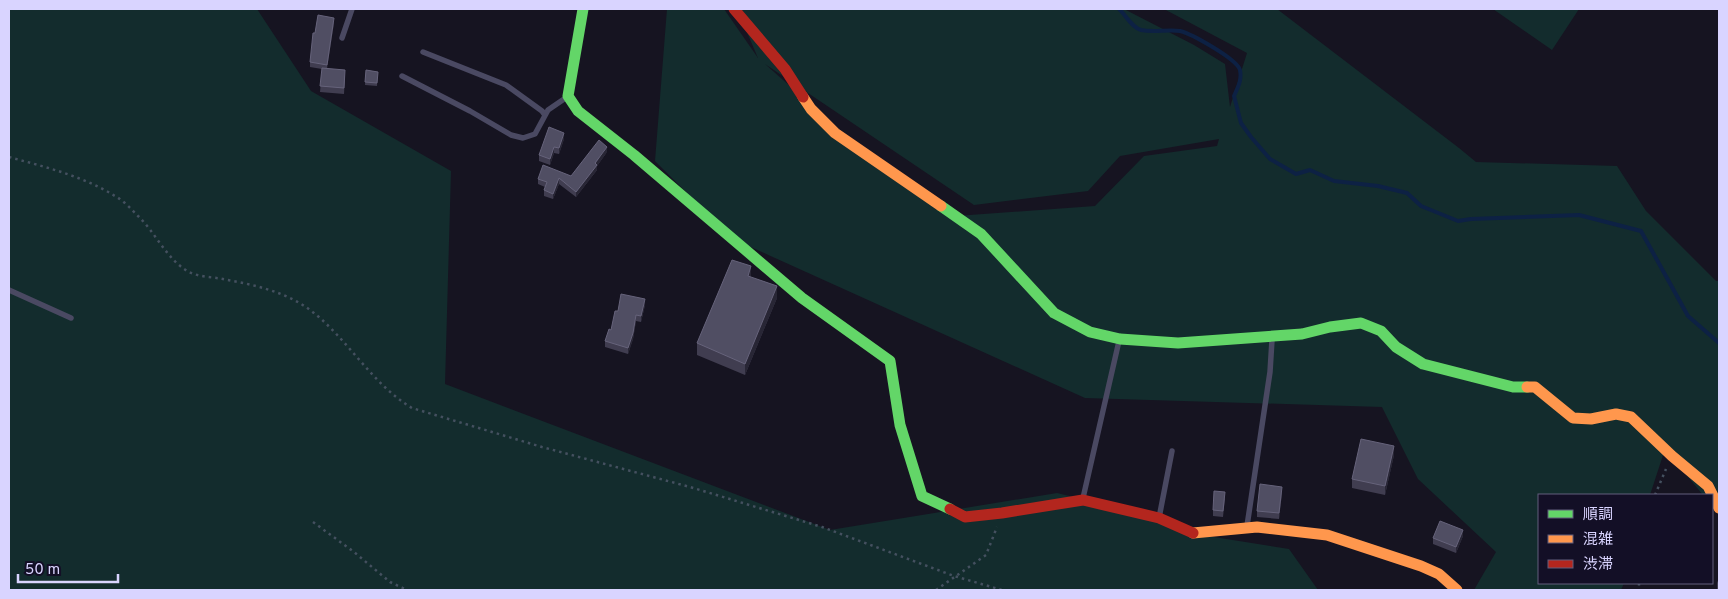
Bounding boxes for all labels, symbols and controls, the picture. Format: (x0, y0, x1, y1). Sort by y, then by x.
legend (1538, 494, 1713, 584)
text: 順調 (1583, 506, 1613, 525)
text: 混雑 (1583, 531, 1613, 550)
scale bar (18, 552, 118, 584)
text: 渋滞 (1583, 556, 1613, 575)
text: 50 m (25, 561, 60, 580)

